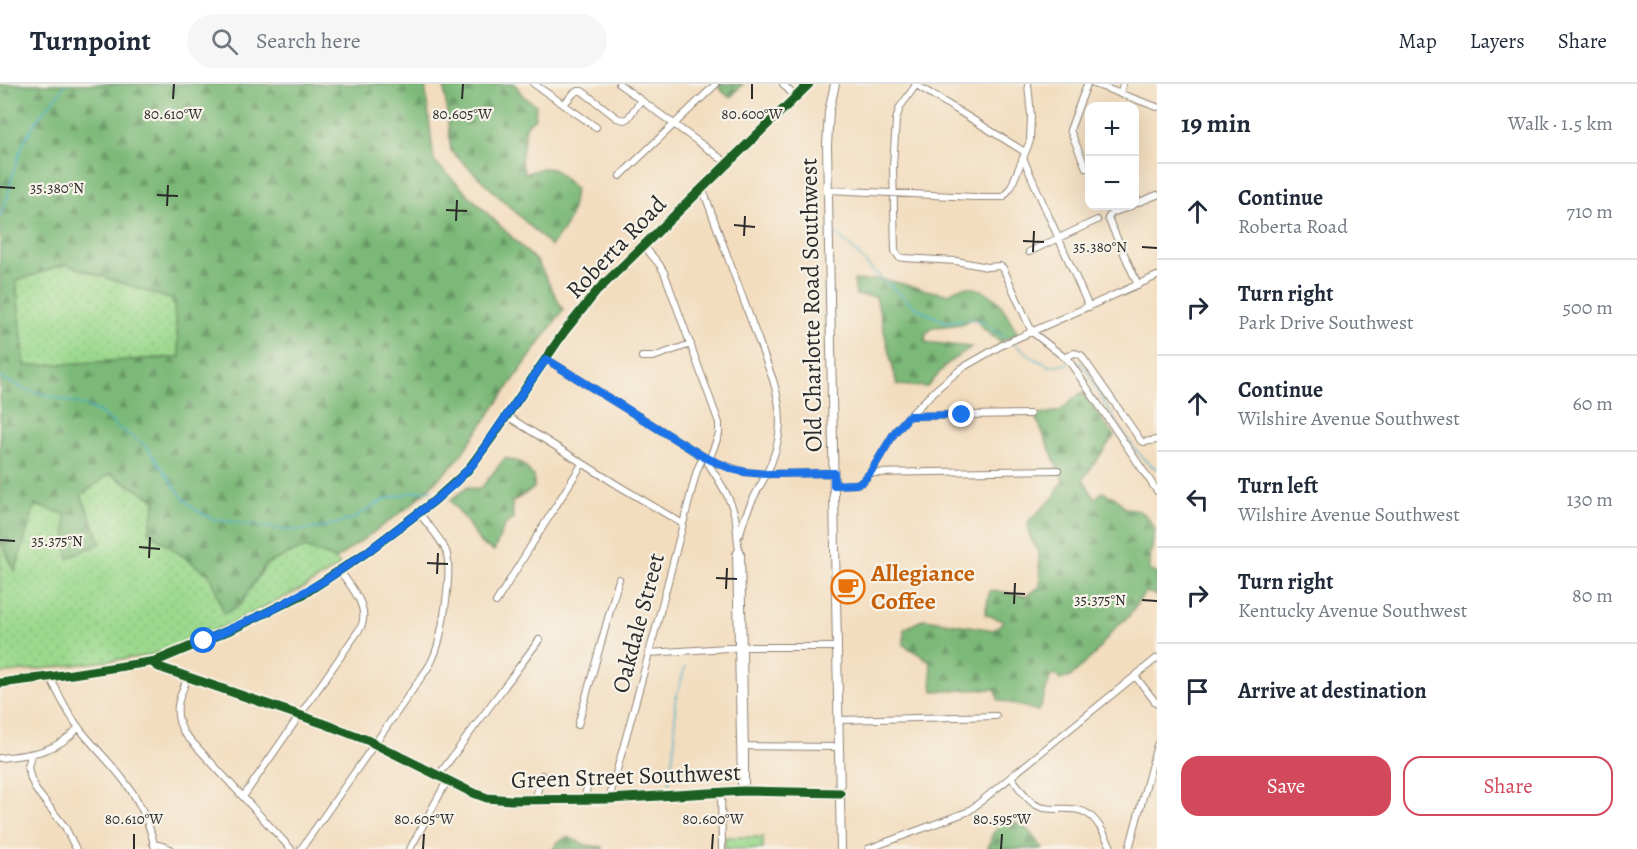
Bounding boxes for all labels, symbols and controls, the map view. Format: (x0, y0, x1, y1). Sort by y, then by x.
search box (187, 14, 607, 68)
text: Turnpoint (30, 22, 151, 60)
icon: search (208, 25, 241, 58)
text: Search here (256, 26, 361, 56)
text: Map (1398, 27, 1437, 55)
text: Layers (1470, 27, 1525, 55)
text: Share (1558, 27, 1607, 55)
map controls (1085, 102, 1139, 210)
button: + (1085, 102, 1139, 156)
text: 80.610°W (144, 104, 202, 124)
text: 80.605°W (432, 104, 492, 124)
text: 80.600°W (721, 104, 783, 124)
text: 19 min (1181, 106, 1251, 141)
text: Walk · 1.5 km (1508, 110, 1613, 137)
button: − (1085, 156, 1139, 210)
street label: Old Charlotte Road Southwest (792, 157, 830, 453)
text: 35.380°N (30, 178, 84, 198)
text: Continue (1238, 183, 1323, 213)
street label: Roberta Road (559, 188, 673, 306)
icon: ahead (1181, 195, 1214, 228)
text: 710 m (1567, 198, 1613, 225)
text: Roberta Road (1238, 213, 1348, 240)
text: 35.380°N (1073, 237, 1127, 257)
text: Turn right (1238, 279, 1334, 309)
icon: right (1181, 291, 1214, 324)
text: 500 m (1562, 294, 1613, 321)
text: Park Drive Southwest (1238, 309, 1414, 336)
text: Continue (1238, 375, 1323, 405)
icon: ahead (1181, 387, 1214, 420)
text: 60 m (1573, 390, 1613, 417)
route end (948, 401, 974, 427)
text: Wilshire Avenue Southwest (1238, 405, 1460, 432)
text: Turn left (1238, 471, 1318, 501)
icon: left (1181, 483, 1214, 516)
text: 130 m (1567, 486, 1613, 513)
text: Wilshire Avenue Southwest (1238, 501, 1460, 528)
text: 35.375°N (31, 531, 83, 551)
street label: Oakdale Street (604, 549, 672, 697)
place label: Allegiance Coffee (870, 557, 975, 617)
text: Turn right (1238, 567, 1334, 597)
cafe icon: Allegiance Coffee (830, 569, 866, 605)
icon: right (1181, 579, 1214, 612)
text: 80 m (1572, 582, 1613, 609)
text: 35.375°N (1074, 590, 1126, 610)
text: Kentucky Avenue Southwest (1238, 597, 1467, 624)
route start (190, 627, 216, 653)
icon: arrive (1181, 675, 1214, 708)
text: Arrive at destination (1238, 676, 1427, 706)
street label: Green Street Southwest (511, 756, 742, 796)
button: Save (1181, 756, 1391, 816)
button: Share (1403, 756, 1613, 816)
text: 80.610°W (105, 809, 163, 829)
text: 80.605°W (394, 809, 454, 829)
text: 80.600°W (682, 809, 744, 829)
text: 80.595°W (973, 809, 1031, 829)

